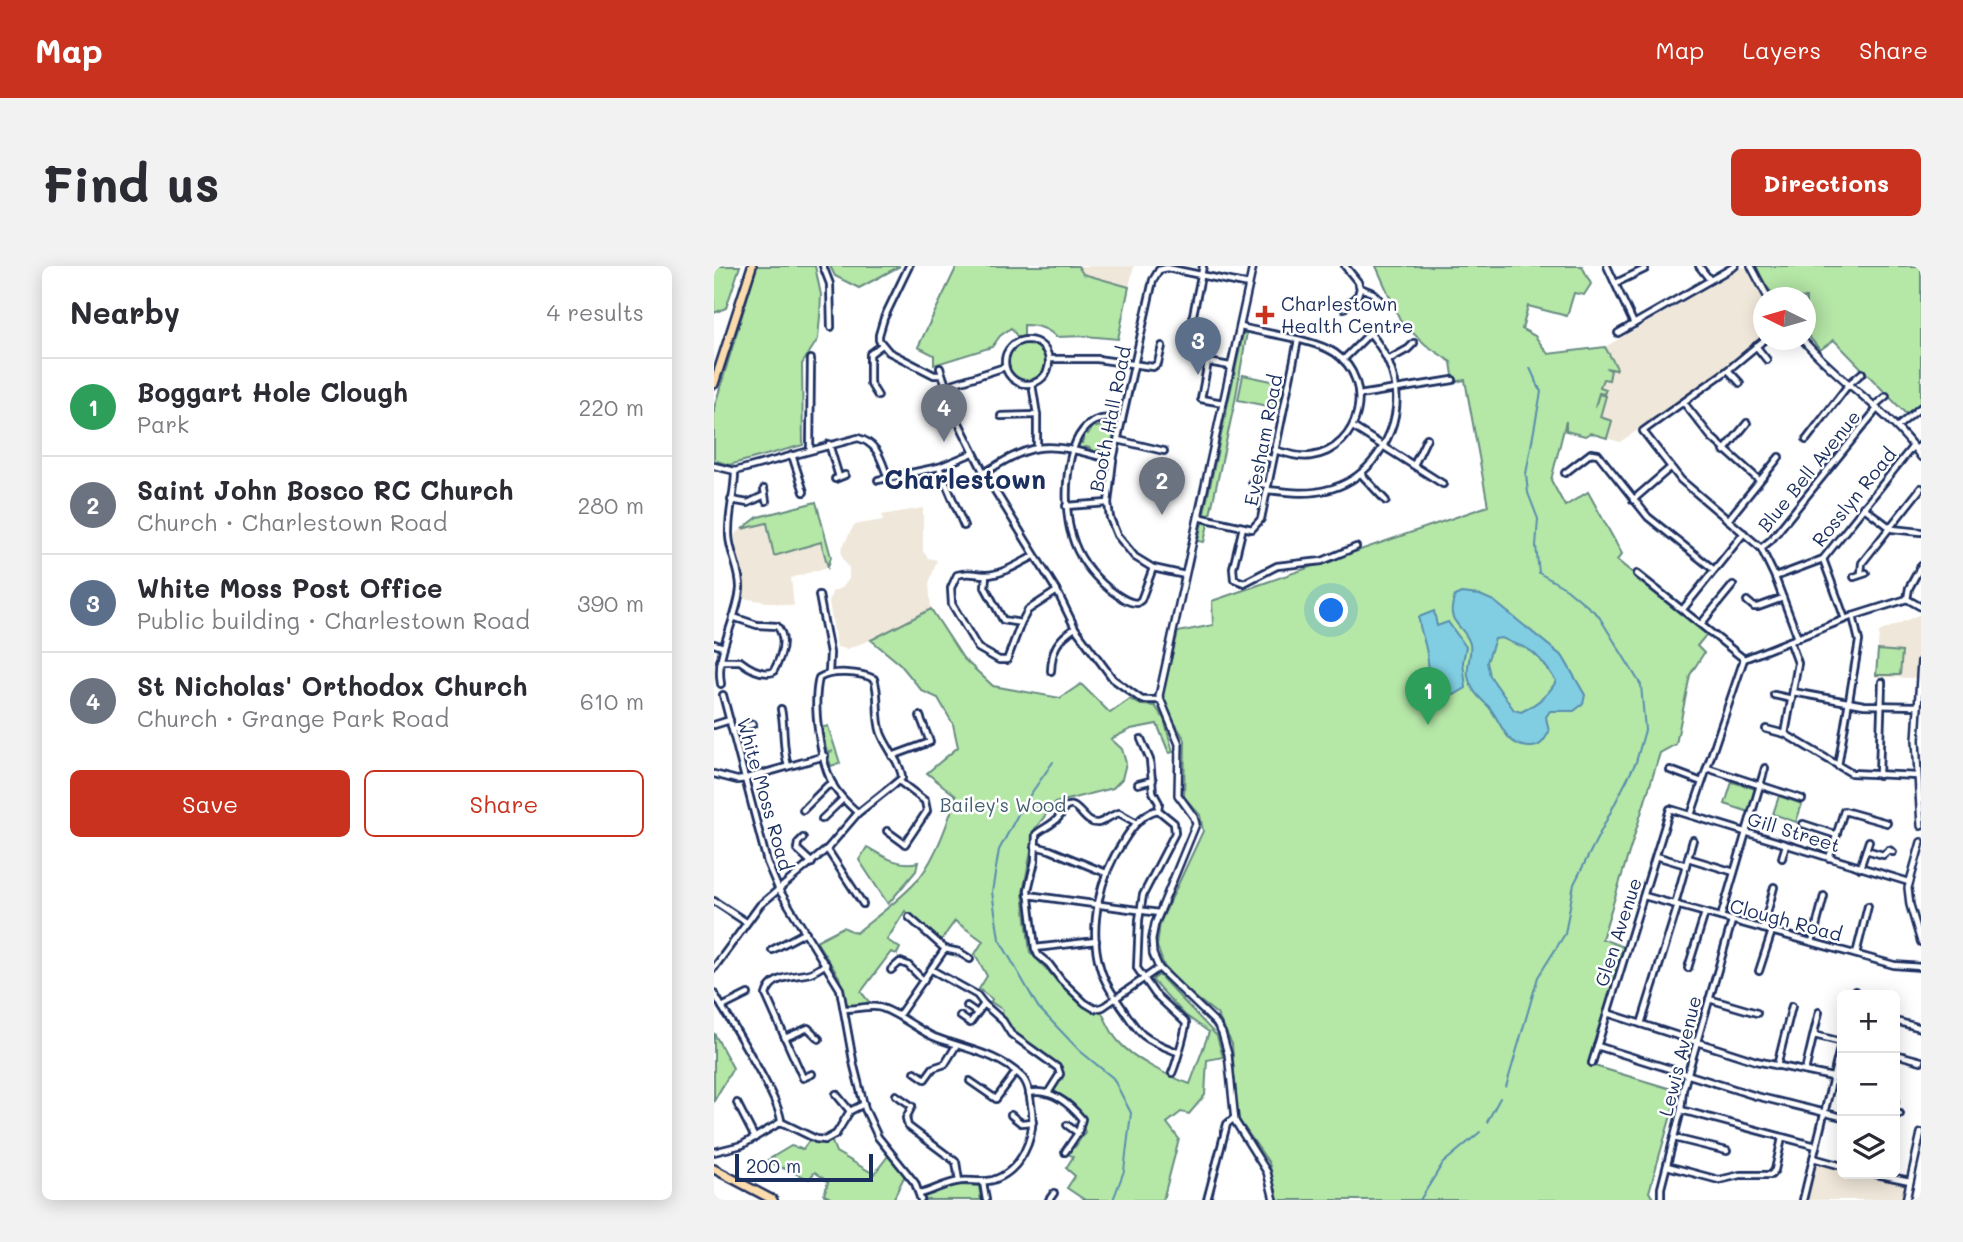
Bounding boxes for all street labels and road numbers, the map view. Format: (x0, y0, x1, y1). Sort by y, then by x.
street label: Booth Hall Road (1083, 344, 1136, 494)
street label: Evesham Road (1238, 372, 1287, 508)
street label: Blue Bell Avenue (1752, 405, 1865, 537)
street label: Rosslyn Road (1806, 442, 1901, 551)
street label: White Moss Road (732, 715, 799, 873)
street label: Gill Street (1745, 806, 1844, 858)
street label: Glen Avenue (1588, 874, 1647, 989)
street label: Clough Road (1727, 893, 1845, 946)
street label: Lewis Avenue (1652, 993, 1707, 1119)

